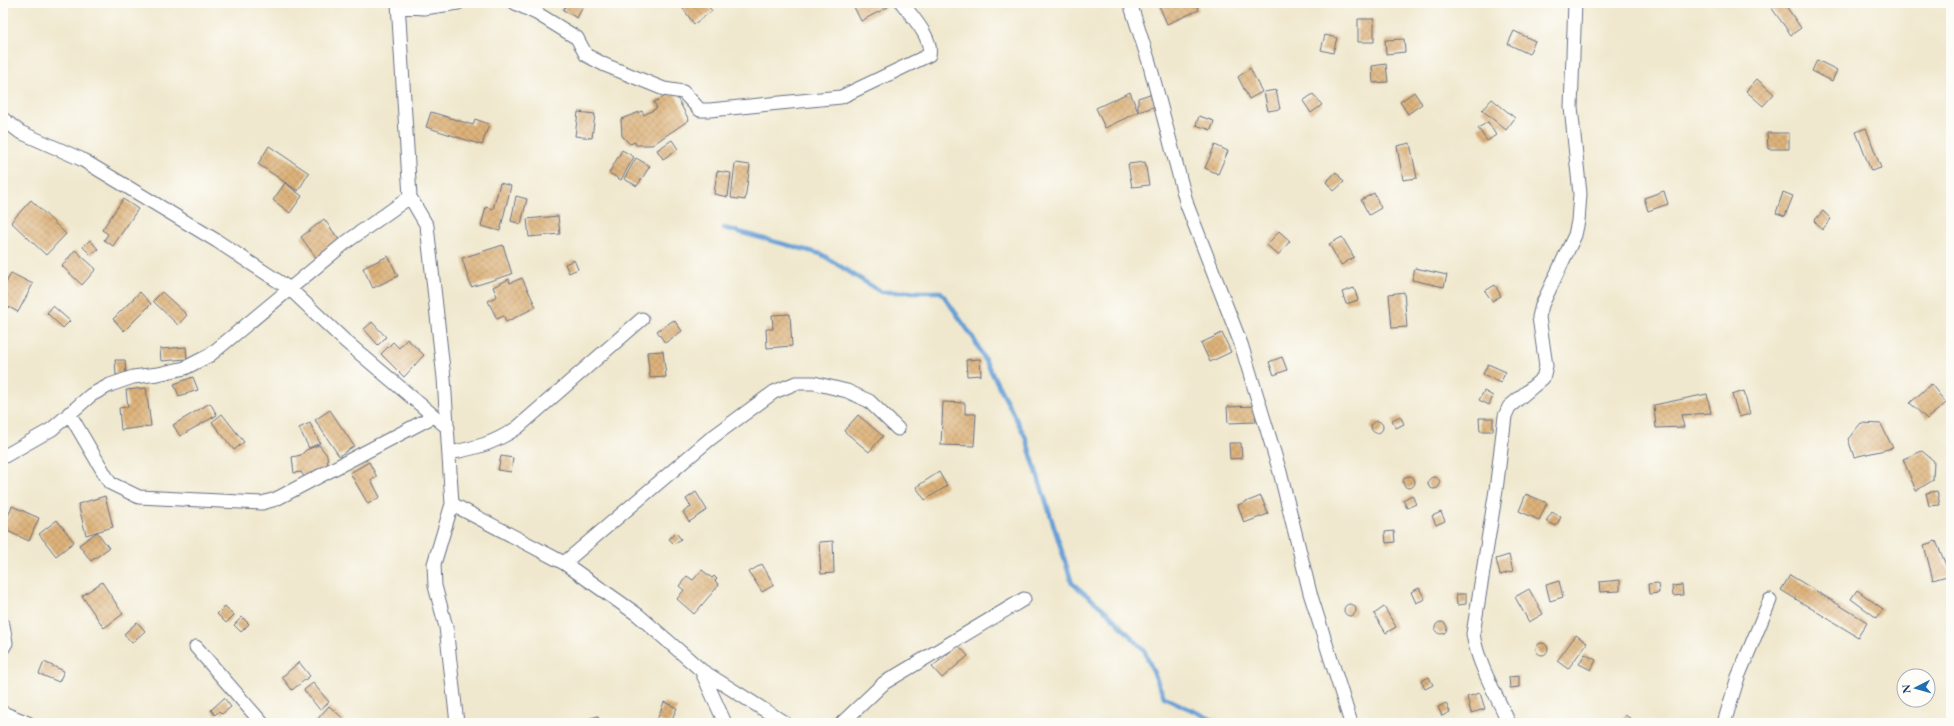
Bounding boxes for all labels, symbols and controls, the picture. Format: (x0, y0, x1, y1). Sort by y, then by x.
north arrow (1896, 668, 1936, 708)
text: N (1899, 684, 1913, 694)

